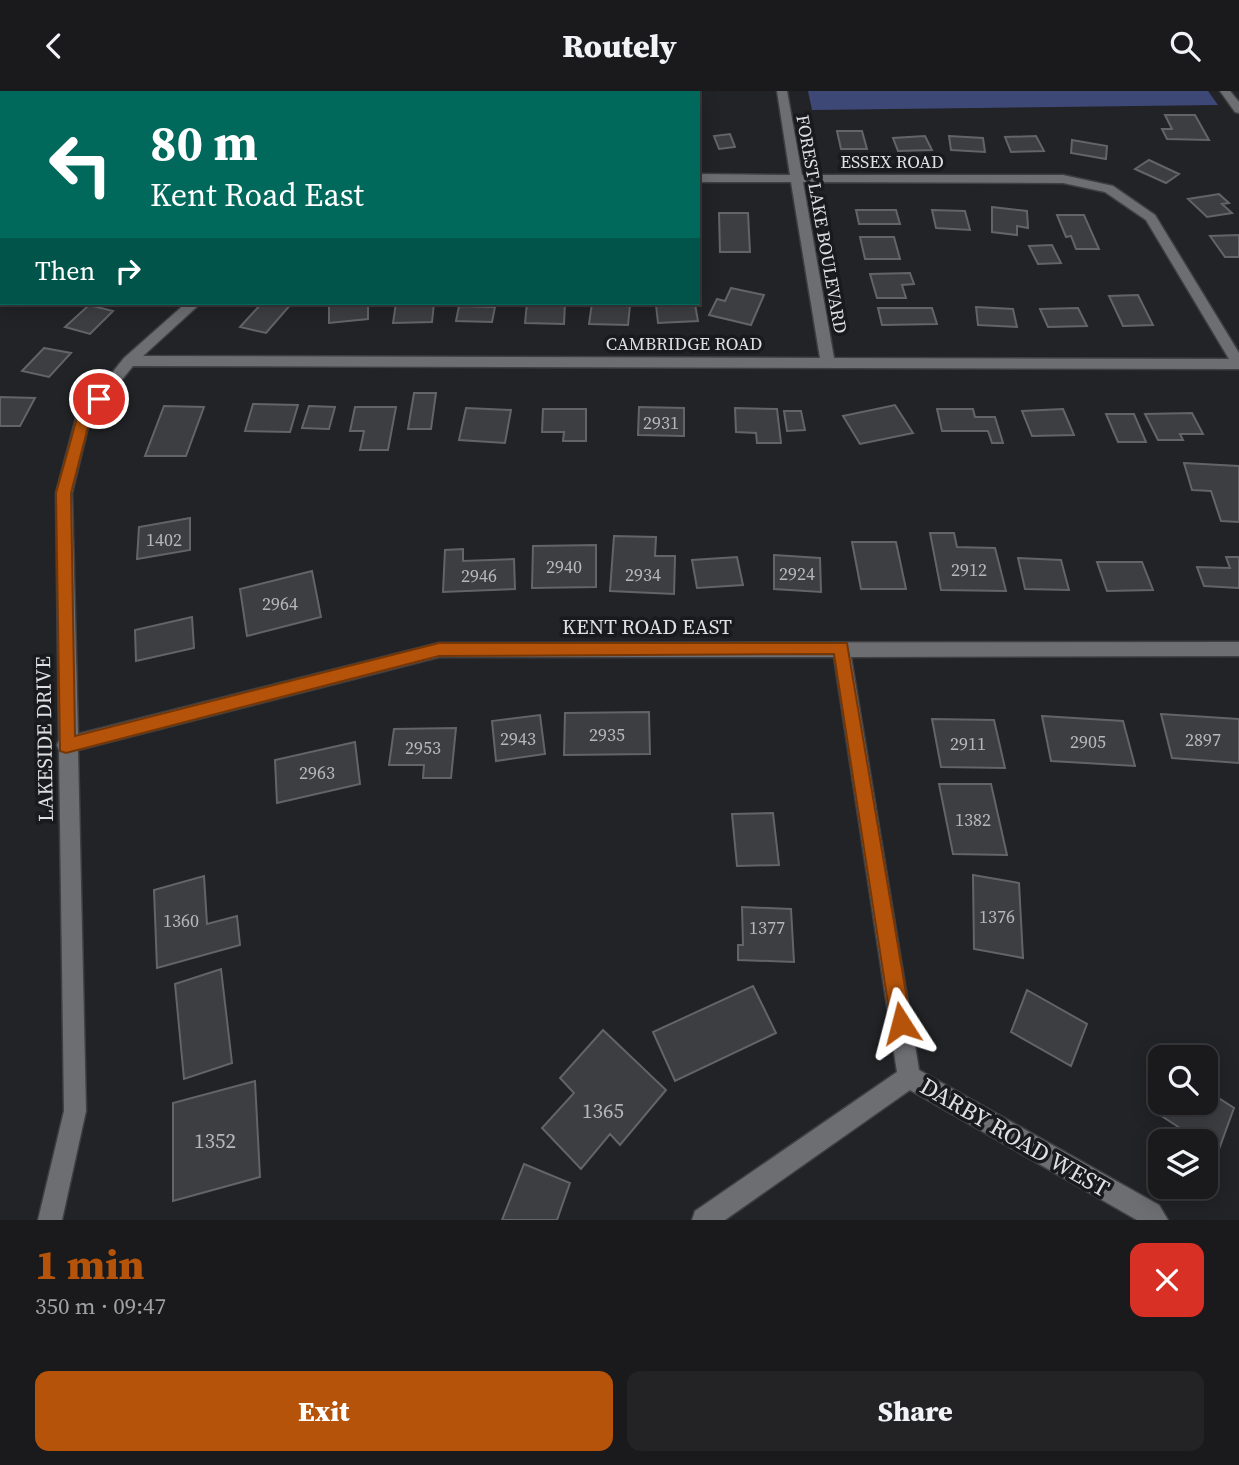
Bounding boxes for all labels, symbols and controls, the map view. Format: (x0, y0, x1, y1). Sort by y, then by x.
text: Routely (562, 24, 677, 68)
icon: back (35, 27, 73, 65)
icon: search (1166, 27, 1204, 65)
text: 80 m (150, 109, 258, 176)
street label: FOREST LAKE BOULEVARD (790, 113, 854, 335)
icon: left (35, 119, 126, 210)
street label: ESSEX ROAD (840, 149, 944, 174)
text: Kent Road East (150, 173, 364, 217)
icon: right (109, 252, 147, 290)
text: Then (35, 253, 95, 289)
street label: CAMBRIDGE ROAD (606, 331, 762, 356)
pin (69, 369, 129, 429)
icon: arrive (80, 380, 118, 418)
house number: 2931 (643, 410, 679, 435)
house number: 1402 (146, 527, 182, 552)
house number: 2940 (546, 554, 582, 579)
house number: 2912 (951, 557, 987, 582)
house number: 2924 (779, 561, 815, 586)
house number: 2934 (625, 562, 661, 587)
house number: 2946 (461, 563, 497, 588)
house number: 2964 (262, 591, 298, 616)
street label: KENT ROAD EAST (562, 612, 732, 641)
street label: LAKESIDE DRIVE (28, 656, 60, 822)
house number: 2935 (589, 722, 625, 747)
house number: 2943 (500, 726, 536, 751)
house number: 2897 (1185, 727, 1221, 752)
house number: 2905 (1070, 729, 1106, 754)
house number: 2911 (950, 731, 986, 756)
house number: 2953 (405, 735, 441, 760)
house number: 2963 (299, 760, 335, 785)
house number: 1382 (955, 807, 991, 832)
house number: 1376 (979, 904, 1015, 929)
house number: 1360 (163, 908, 199, 933)
house number: 1377 (749, 915, 785, 940)
position arrow (864, 986, 938, 1060)
map controls (1148, 1045, 1218, 1199)
button: search (1148, 1045, 1218, 1115)
street label: DARBY ROAD WEST (914, 1069, 1116, 1205)
house number: 1365 (582, 1096, 624, 1125)
house number: 1352 (194, 1126, 236, 1155)
button: layers (1148, 1129, 1218, 1199)
text: 1 min (35, 1235, 145, 1293)
button: close (1130, 1243, 1204, 1317)
text: 350 m · 09:47 (35, 1290, 166, 1322)
button: Exit (35, 1371, 613, 1451)
button: Share (627, 1371, 1204, 1451)

